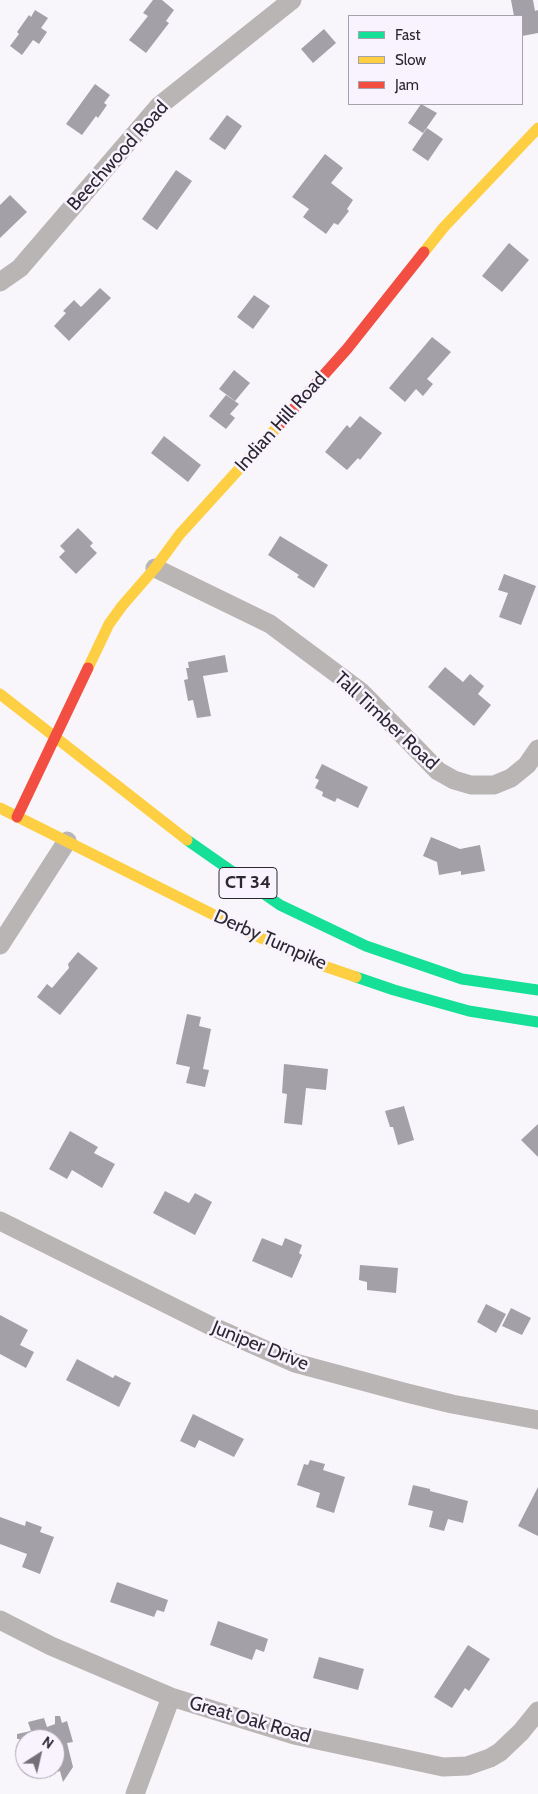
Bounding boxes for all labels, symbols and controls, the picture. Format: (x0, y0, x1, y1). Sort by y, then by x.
legend (348, 15, 523, 105)
text: Fast (395, 26, 420, 44)
text: Slow (395, 51, 426, 69)
text: Jam (395, 76, 419, 94)
street label: Beechwood Road (63, 96, 173, 216)
street label: Indian Hill Road (231, 368, 331, 476)
street label: Tall Timber Road (329, 667, 443, 775)
road number: CT 34 (219, 868, 277, 898)
street label: Derby Turnpike (210, 905, 330, 975)
street label: Juniper Drive (208, 1316, 312, 1376)
street label: Great Oak Road (187, 1692, 313, 1748)
north arrow (15, 1729, 65, 1779)
text: N (39, 1732, 57, 1753)

